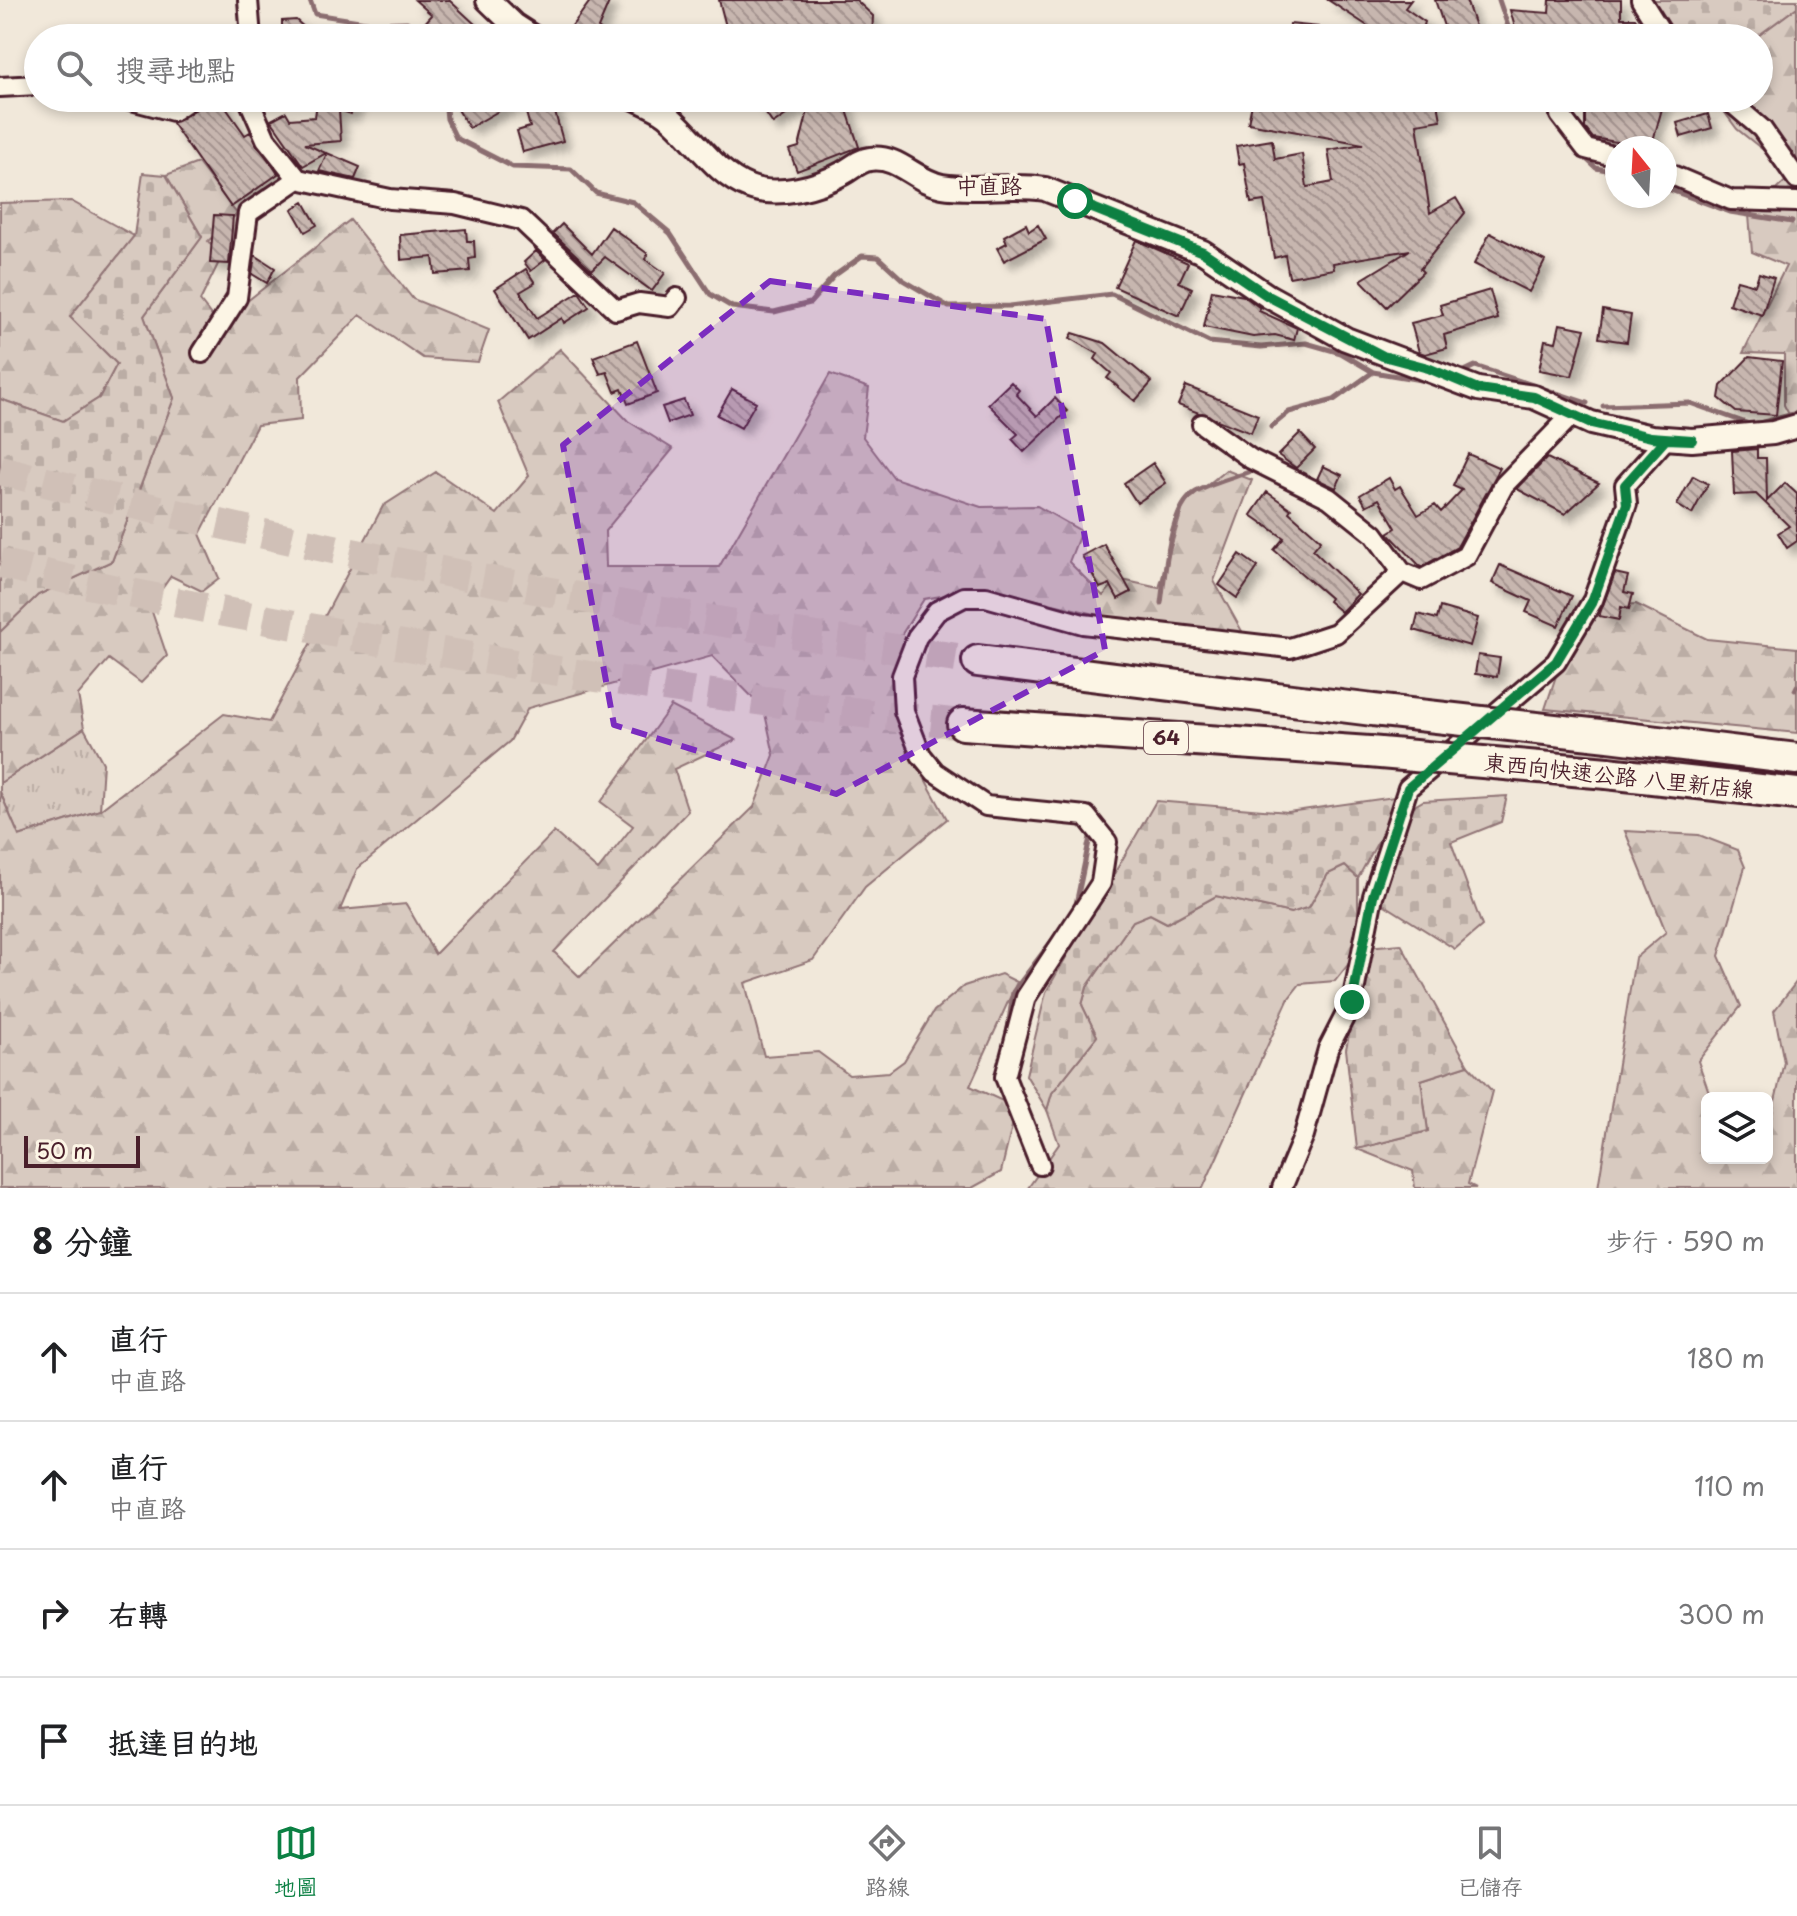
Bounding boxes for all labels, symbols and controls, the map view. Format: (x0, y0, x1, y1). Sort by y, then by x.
search box (24, 24, 1773, 112)
icon: search (52, 46, 96, 90)
text: 搜尋地點 (116, 46, 236, 91)
north arrow (1605, 136, 1677, 208)
street label: 中直路 (956, 168, 1022, 201)
route start (1057, 183, 1093, 219)
road number: 64 (1144, 722, 1188, 754)
street label: 東西向快速公路 八里新店線 (1483, 744, 1756, 805)
route end (1334, 984, 1370, 1020)
map controls (1701, 1092, 1773, 1164)
button: layers (1701, 1092, 1773, 1164)
scale bar (24, 1132, 140, 1168)
text: 50 m (36, 1133, 93, 1166)
text: 8 分鐘 (32, 1214, 132, 1266)
text: 步行 · 590 m (1606, 1221, 1765, 1260)
text: 直行 (108, 1315, 168, 1360)
icon: ahead (32, 1335, 76, 1379)
text: 180 m (1687, 1338, 1765, 1377)
text: 中直路 (108, 1360, 186, 1399)
text: 直行 (108, 1443, 168, 1488)
icon: ahead (32, 1463, 76, 1507)
text: 110 m (1694, 1466, 1765, 1505)
text: 中直路 (108, 1488, 186, 1527)
icon: right (32, 1591, 76, 1635)
text: 右轉 (108, 1591, 168, 1636)
text: 300 m (1678, 1594, 1765, 1633)
icon: arrive (32, 1719, 76, 1763)
text: 抵達目的地 (108, 1719, 258, 1764)
tab: 地圖 (274, 1821, 318, 1902)
tab: 路線 (865, 1821, 909, 1902)
tab: 已儲存 (1457, 1821, 1523, 1902)

